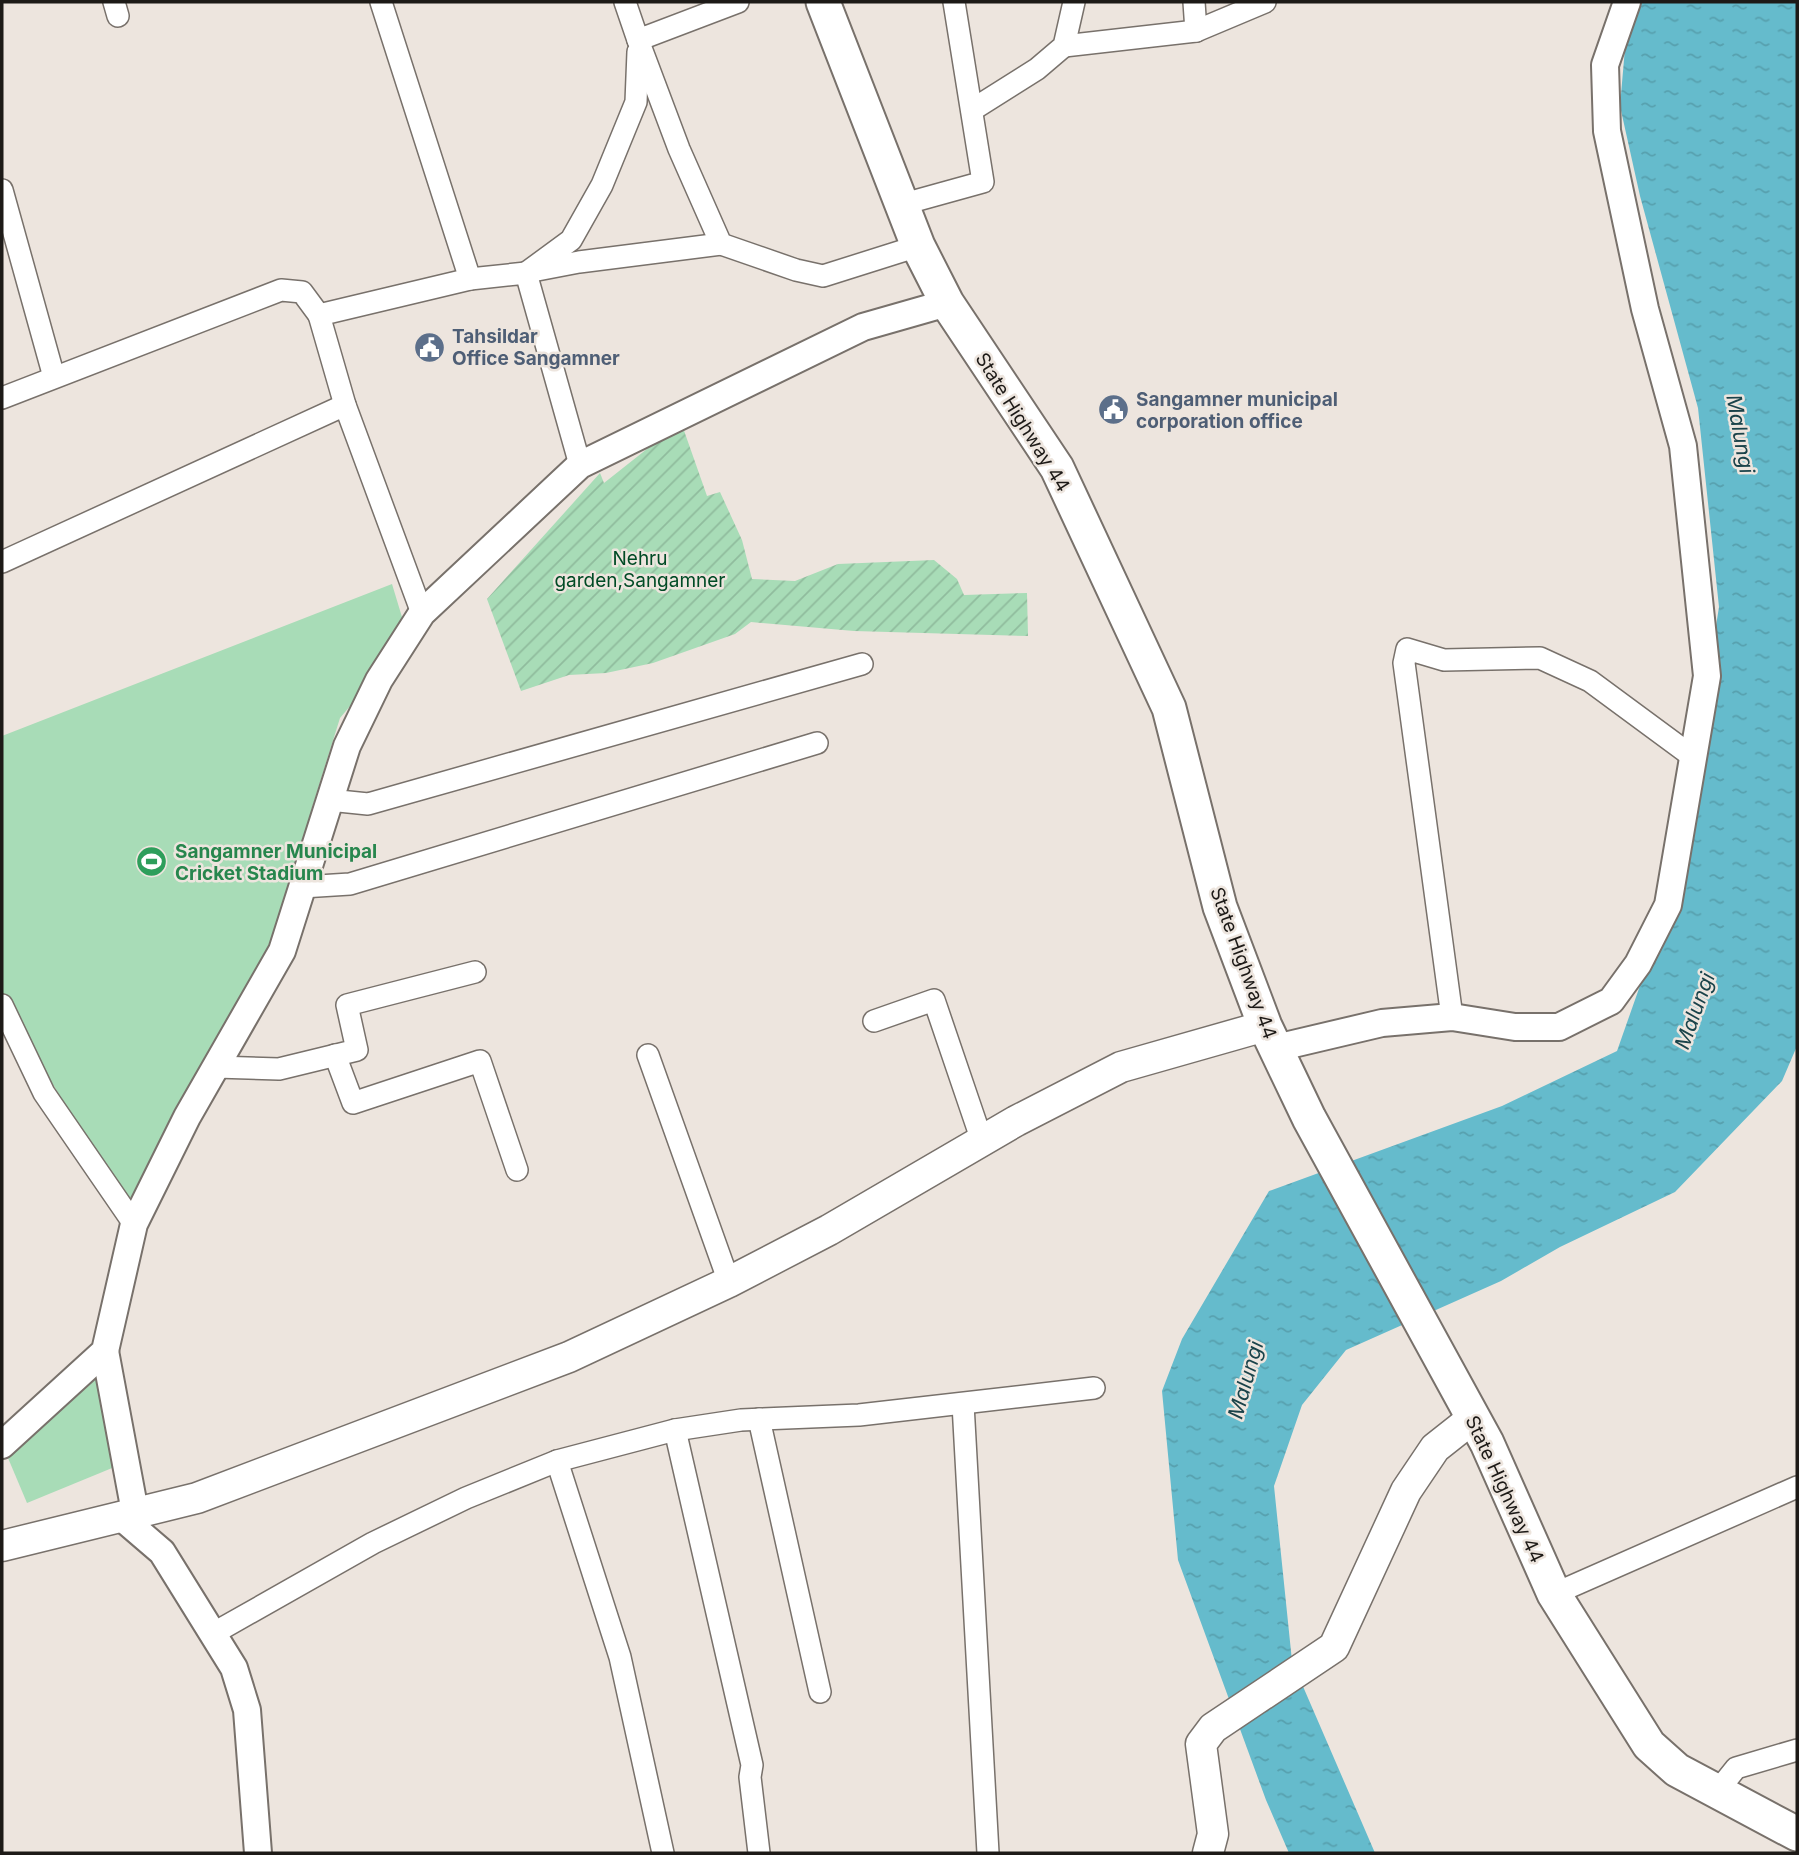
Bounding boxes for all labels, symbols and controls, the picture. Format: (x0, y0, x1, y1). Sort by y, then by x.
place label: Tahsildar Office Sangamner (452, 325, 620, 370)
public building icon: Tahsildar Office Sangamner (412, 330, 446, 364)
street label: State Highway 44 (970, 348, 1075, 496)
place label: Sangamner municipal corporation office (1136, 388, 1338, 433)
water label: Malungi (1721, 392, 1760, 476)
public building icon: Sangamner municipal corporation office (1096, 393, 1130, 427)
park label: Nehru garden,Sangamner (554, 547, 726, 592)
place label: Sangamner Municipal Cricket Stadium (175, 840, 377, 885)
sports icon: Sangamner Municipal Cricket Stadium (135, 845, 169, 879)
street label: State Highway 44 (1205, 884, 1282, 1042)
water label: Malungi (1669, 968, 1720, 1053)
water label: Malungi (1223, 1337, 1269, 1422)
street label: State Highway 44 (1460, 1412, 1549, 1566)

